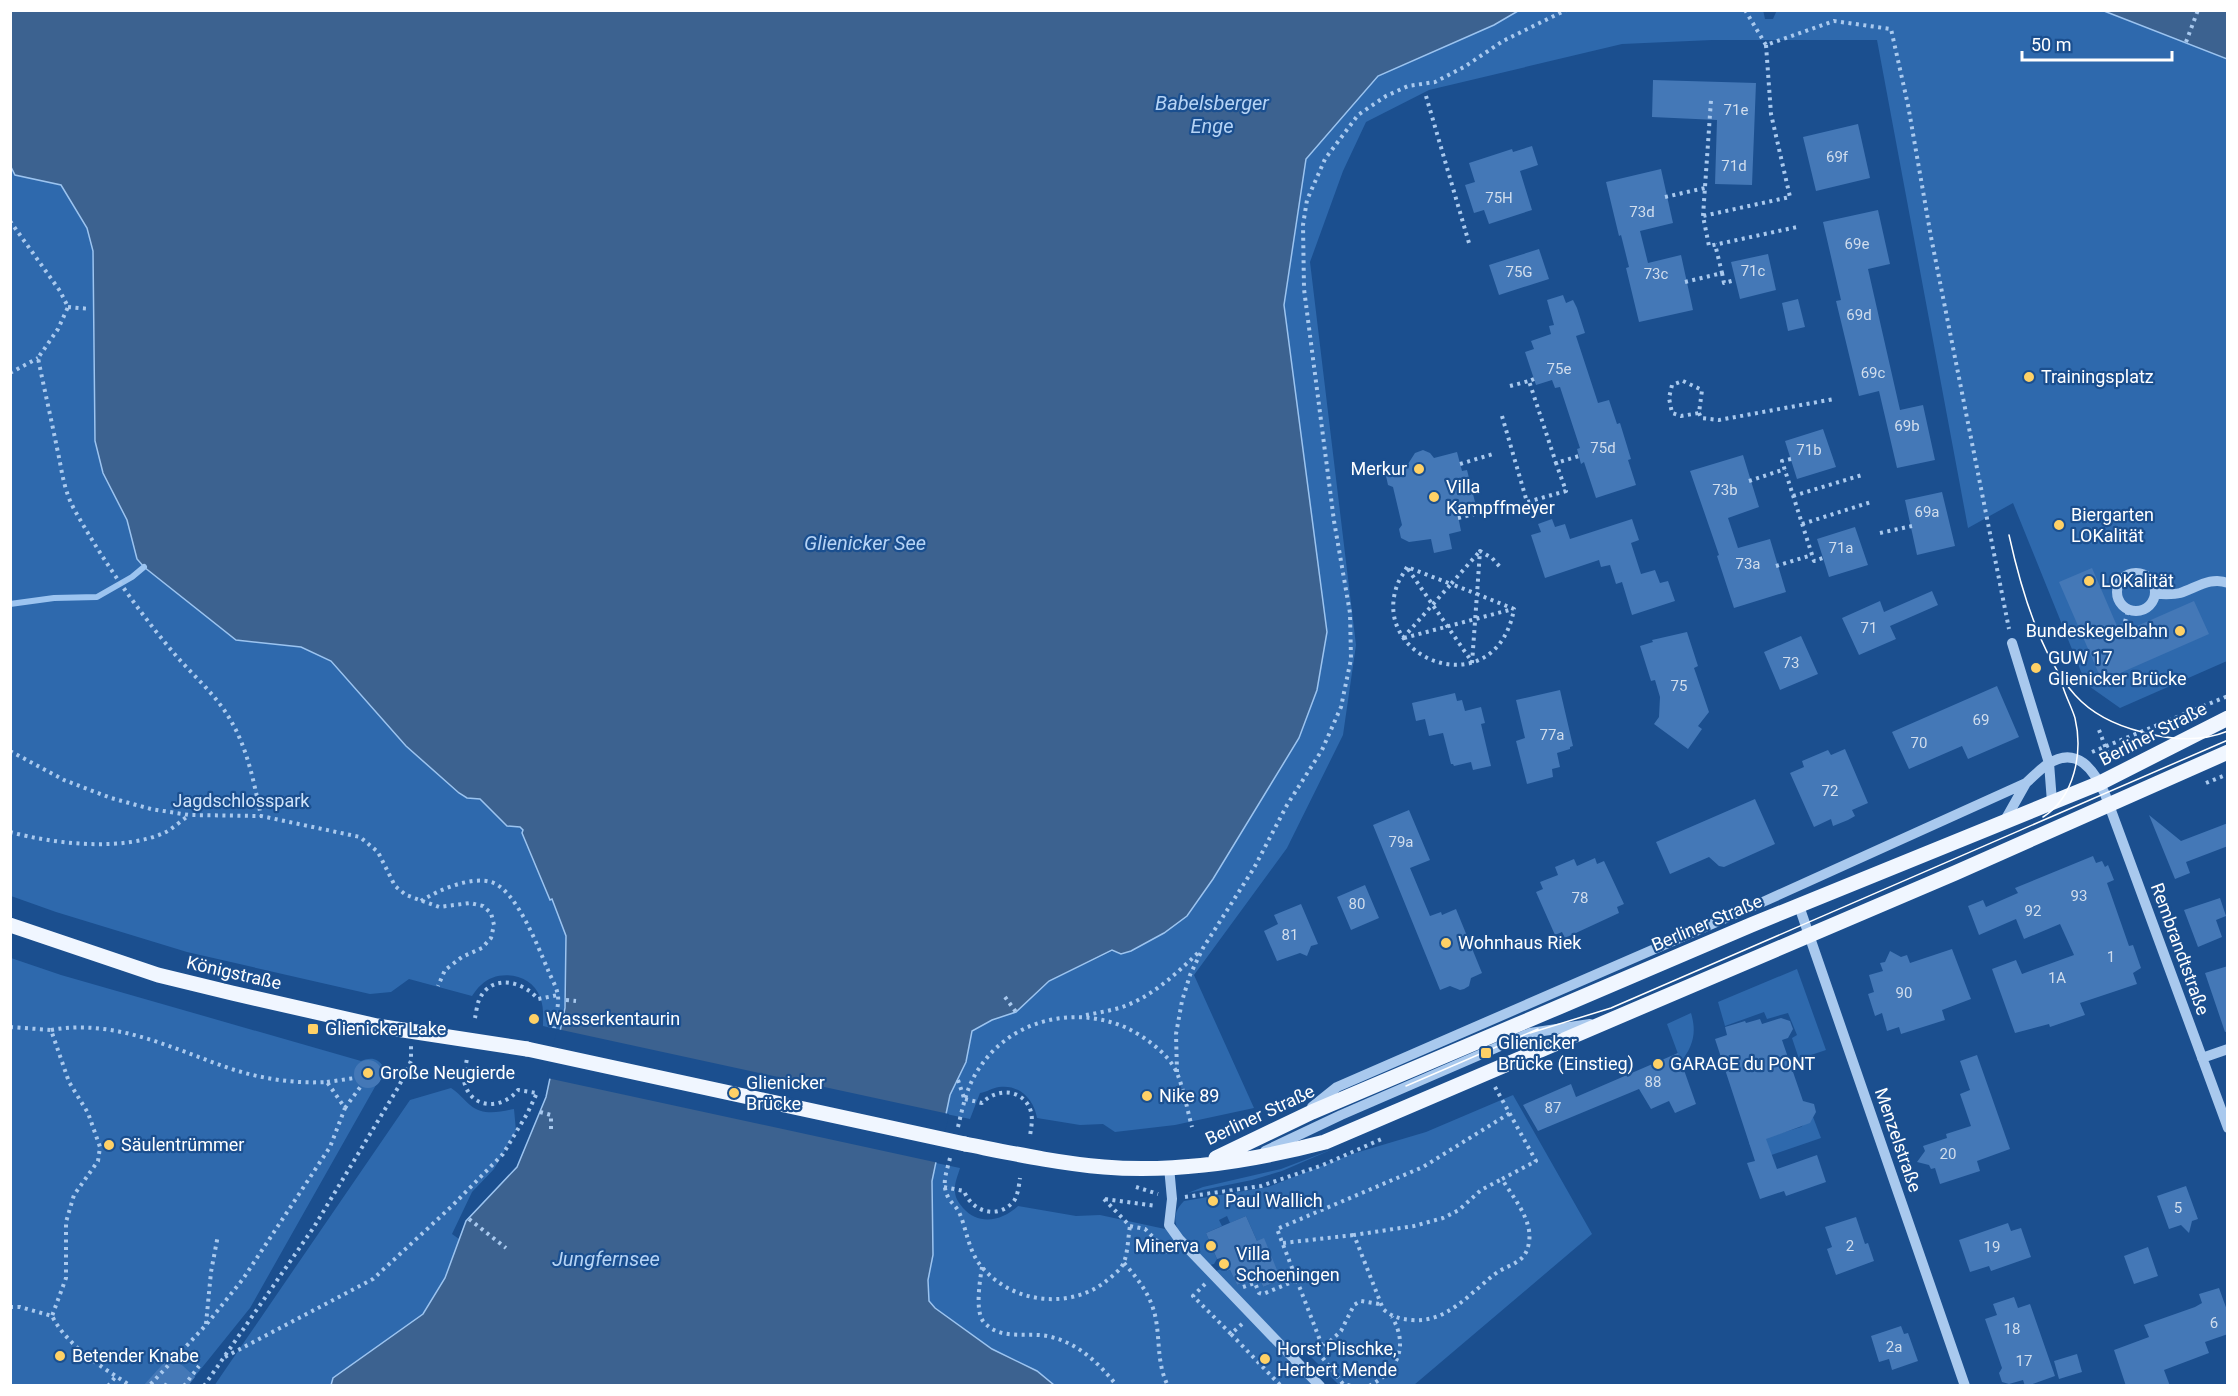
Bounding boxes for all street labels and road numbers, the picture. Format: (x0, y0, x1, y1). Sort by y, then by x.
street label: Berliner Straße (2095, 697, 2210, 770)
street label: Rembrandtstraße (2147, 880, 2214, 1018)
street label: Berliner Straße (1648, 890, 1765, 955)
street label: Königstraße (185, 951, 284, 994)
street label: Berliner Straße (1202, 1080, 1318, 1149)
street label: Menzelstraße (1871, 1085, 1926, 1195)

